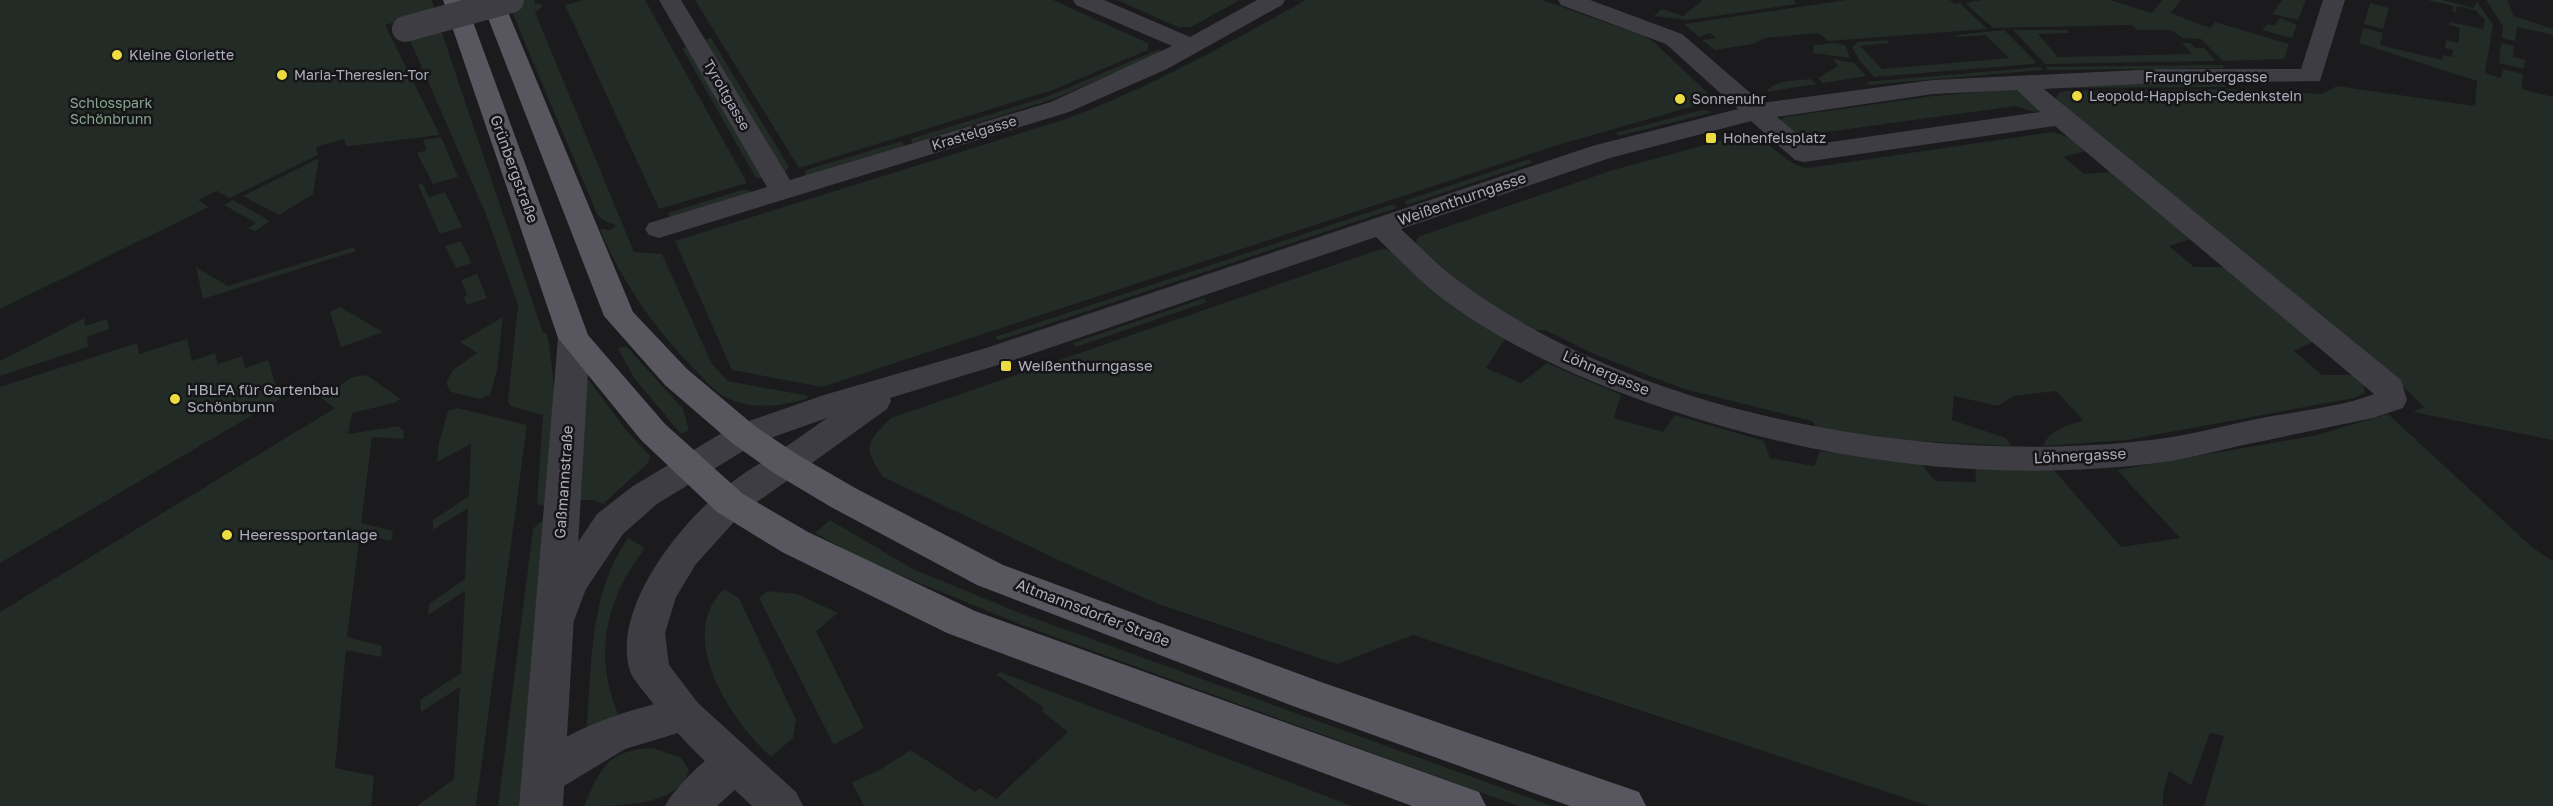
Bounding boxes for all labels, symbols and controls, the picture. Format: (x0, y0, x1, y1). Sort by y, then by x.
place label: Kleine Gloriette (129, 46, 234, 63)
marker: Kleine Gloriette (110, 48, 124, 62)
street label: Tyroltgasse (700, 57, 754, 133)
place label: Maria-Theresien-Tor (294, 66, 429, 83)
marker: Maria-Theresien-Tor (275, 68, 289, 82)
street label: Fraungrubergasse (2145, 68, 2267, 85)
place label: Leopold-Happisch-Gedenkstein (2089, 87, 2302, 104)
marker: Leopold-Happisch-Gedenkstein (2070, 89, 2084, 103)
place label: Sonnenuhr (1692, 90, 1766, 107)
marker: Sonnenuhr (1673, 92, 1687, 106)
park label: Schlosspark Schönbrunn (70, 94, 152, 127)
street label: Grünbergstraße (487, 112, 543, 225)
street label: Krastelgasse (929, 112, 1018, 153)
place label: Hohenfelsplatz (1723, 129, 1826, 146)
marker: Hohenfelsplatz (1704, 131, 1718, 145)
street label: Weißenthurngasse (1395, 168, 1529, 228)
street label: Löhnergasse (1560, 346, 1653, 399)
place label: Weißenthurngasse (1018, 356, 1153, 374)
marker: Weißenthurngasse (999, 359, 1013, 373)
place label: HBLFA für Gartenbau Schönbrunn (187, 380, 339, 415)
marker: HBLFA für Gartenbau Schönbrunn (168, 392, 182, 406)
street label: Gaßmannstraße (550, 424, 576, 539)
street label: Löhnergasse (2033, 444, 2127, 466)
place label: Heeressportanlage (239, 525, 378, 543)
marker: Heeressportanlage (220, 528, 234, 542)
street label: Altmannsdorfer Straße (1014, 574, 1173, 650)

